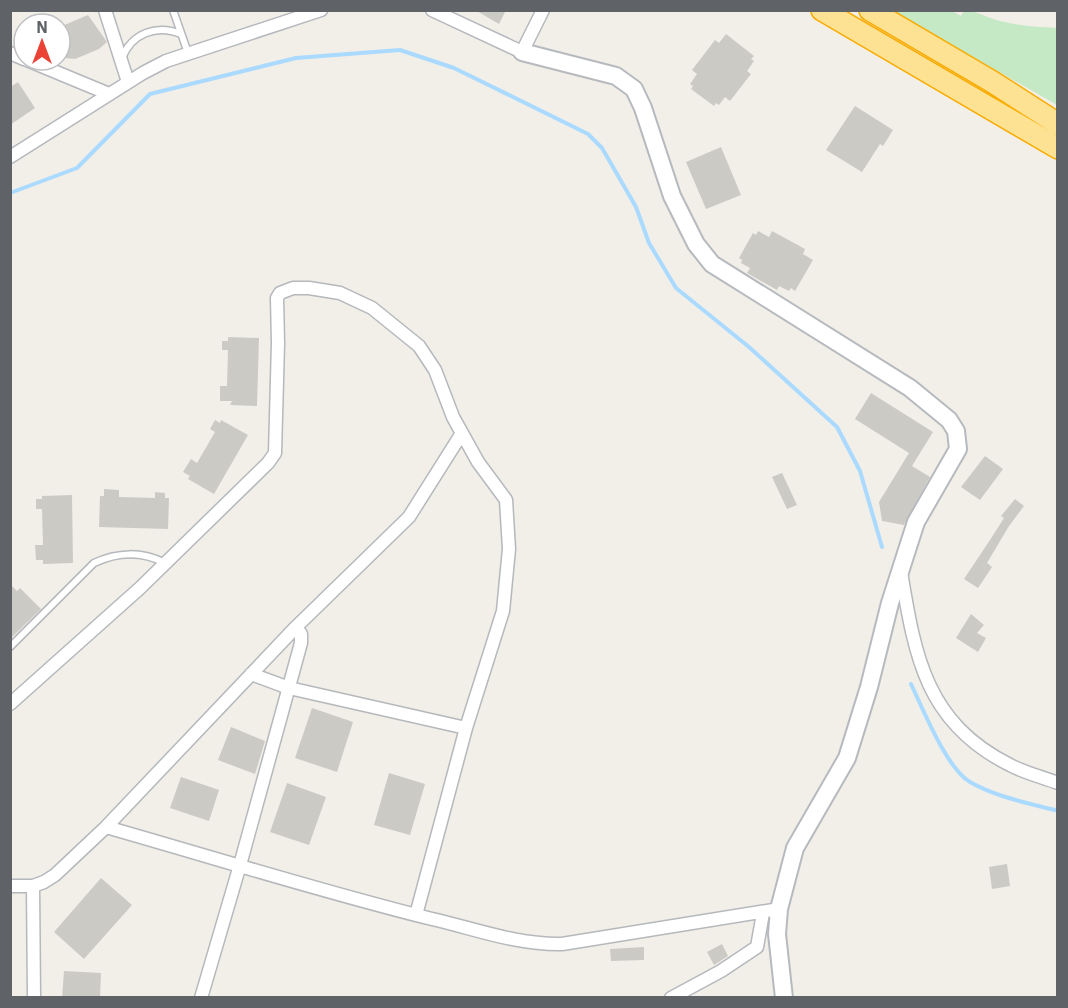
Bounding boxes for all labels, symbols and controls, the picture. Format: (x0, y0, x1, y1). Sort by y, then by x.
north arrow (12, 12, 72, 72)
text: N (36, 17, 48, 37)

